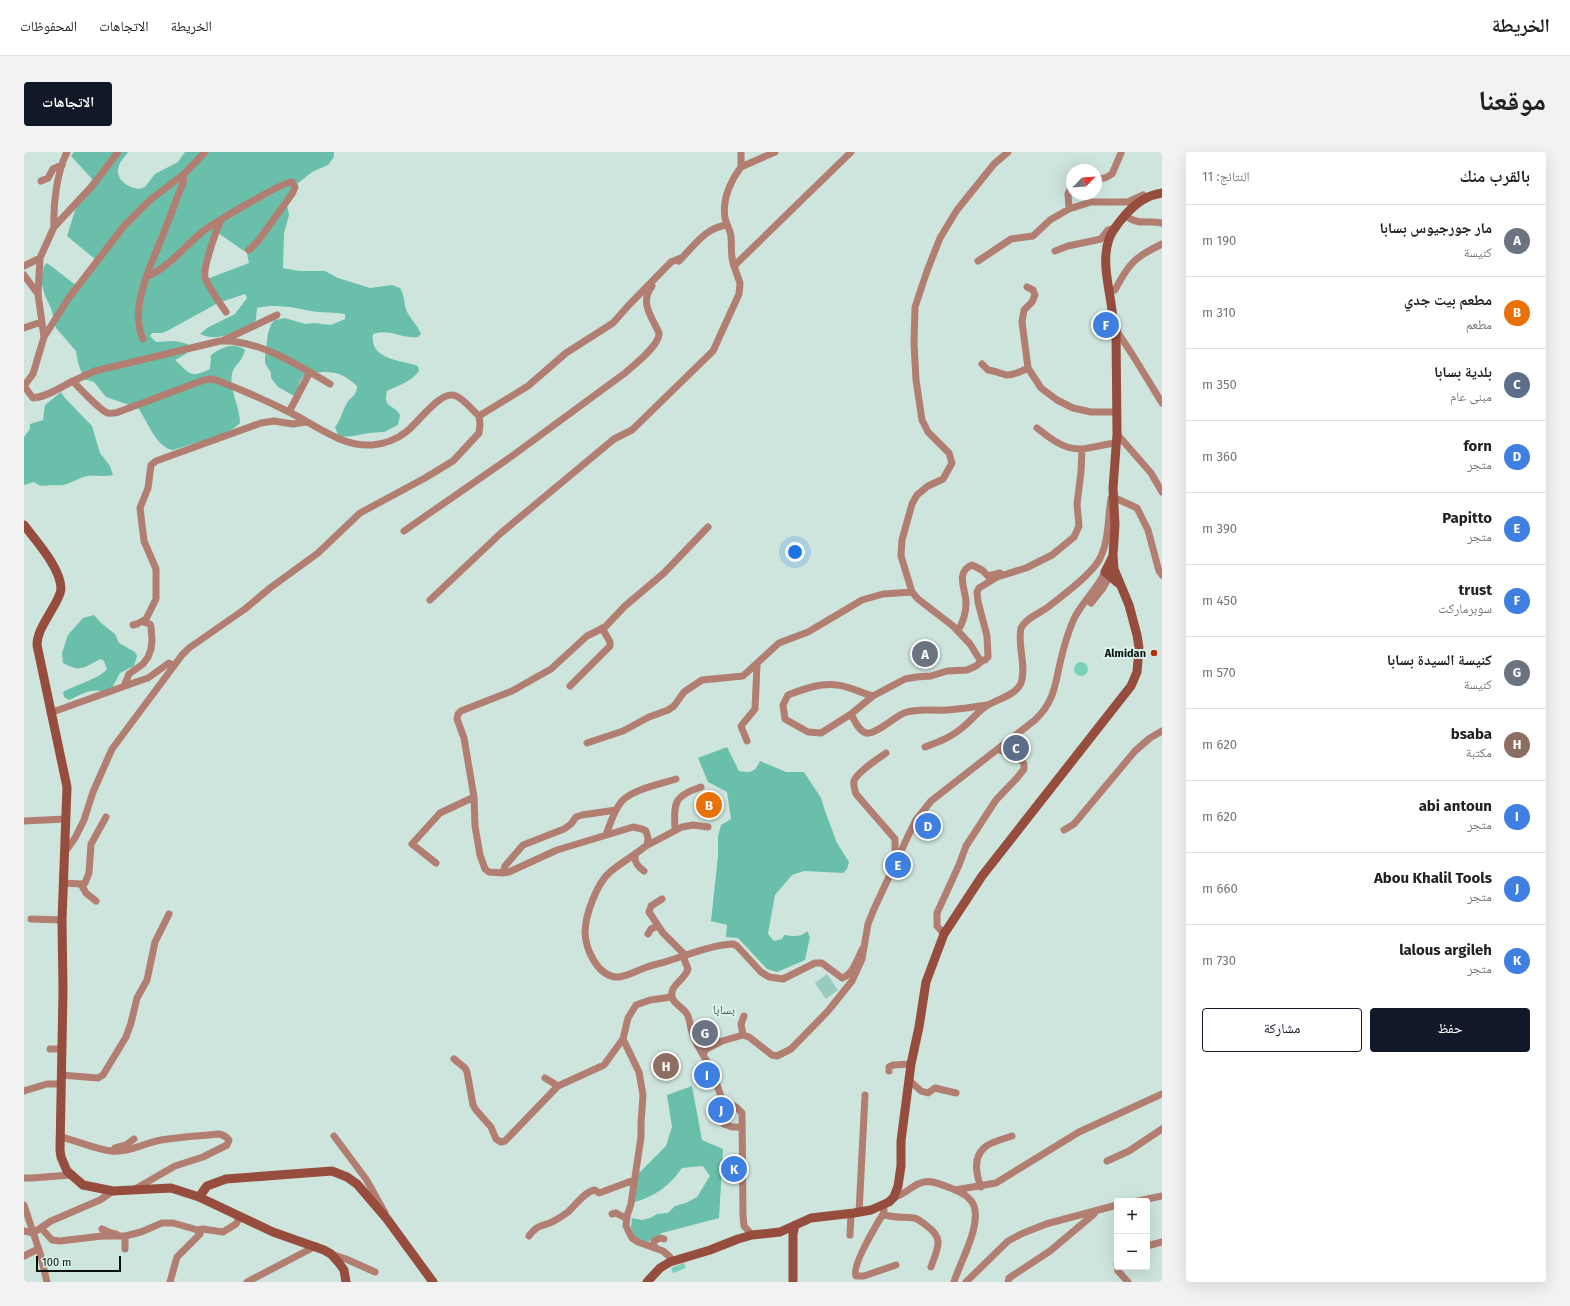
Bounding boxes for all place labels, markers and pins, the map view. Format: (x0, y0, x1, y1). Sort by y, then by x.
pin: F (1093, 310, 1119, 340)
pin: A (912, 639, 938, 669)
place label: Almidan (1104, 647, 1146, 660)
marker: Almidan (1149, 648, 1159, 658)
pin: C (1003, 733, 1029, 763)
pin: B (696, 790, 722, 820)
pin: D (915, 811, 941, 841)
pin: E (885, 850, 911, 880)
pin: G (692, 1018, 718, 1048)
pin: H (653, 1051, 679, 1081)
pin: I (694, 1060, 720, 1090)
pin: J (708, 1095, 734, 1125)
pin: K (721, 1154, 747, 1184)

